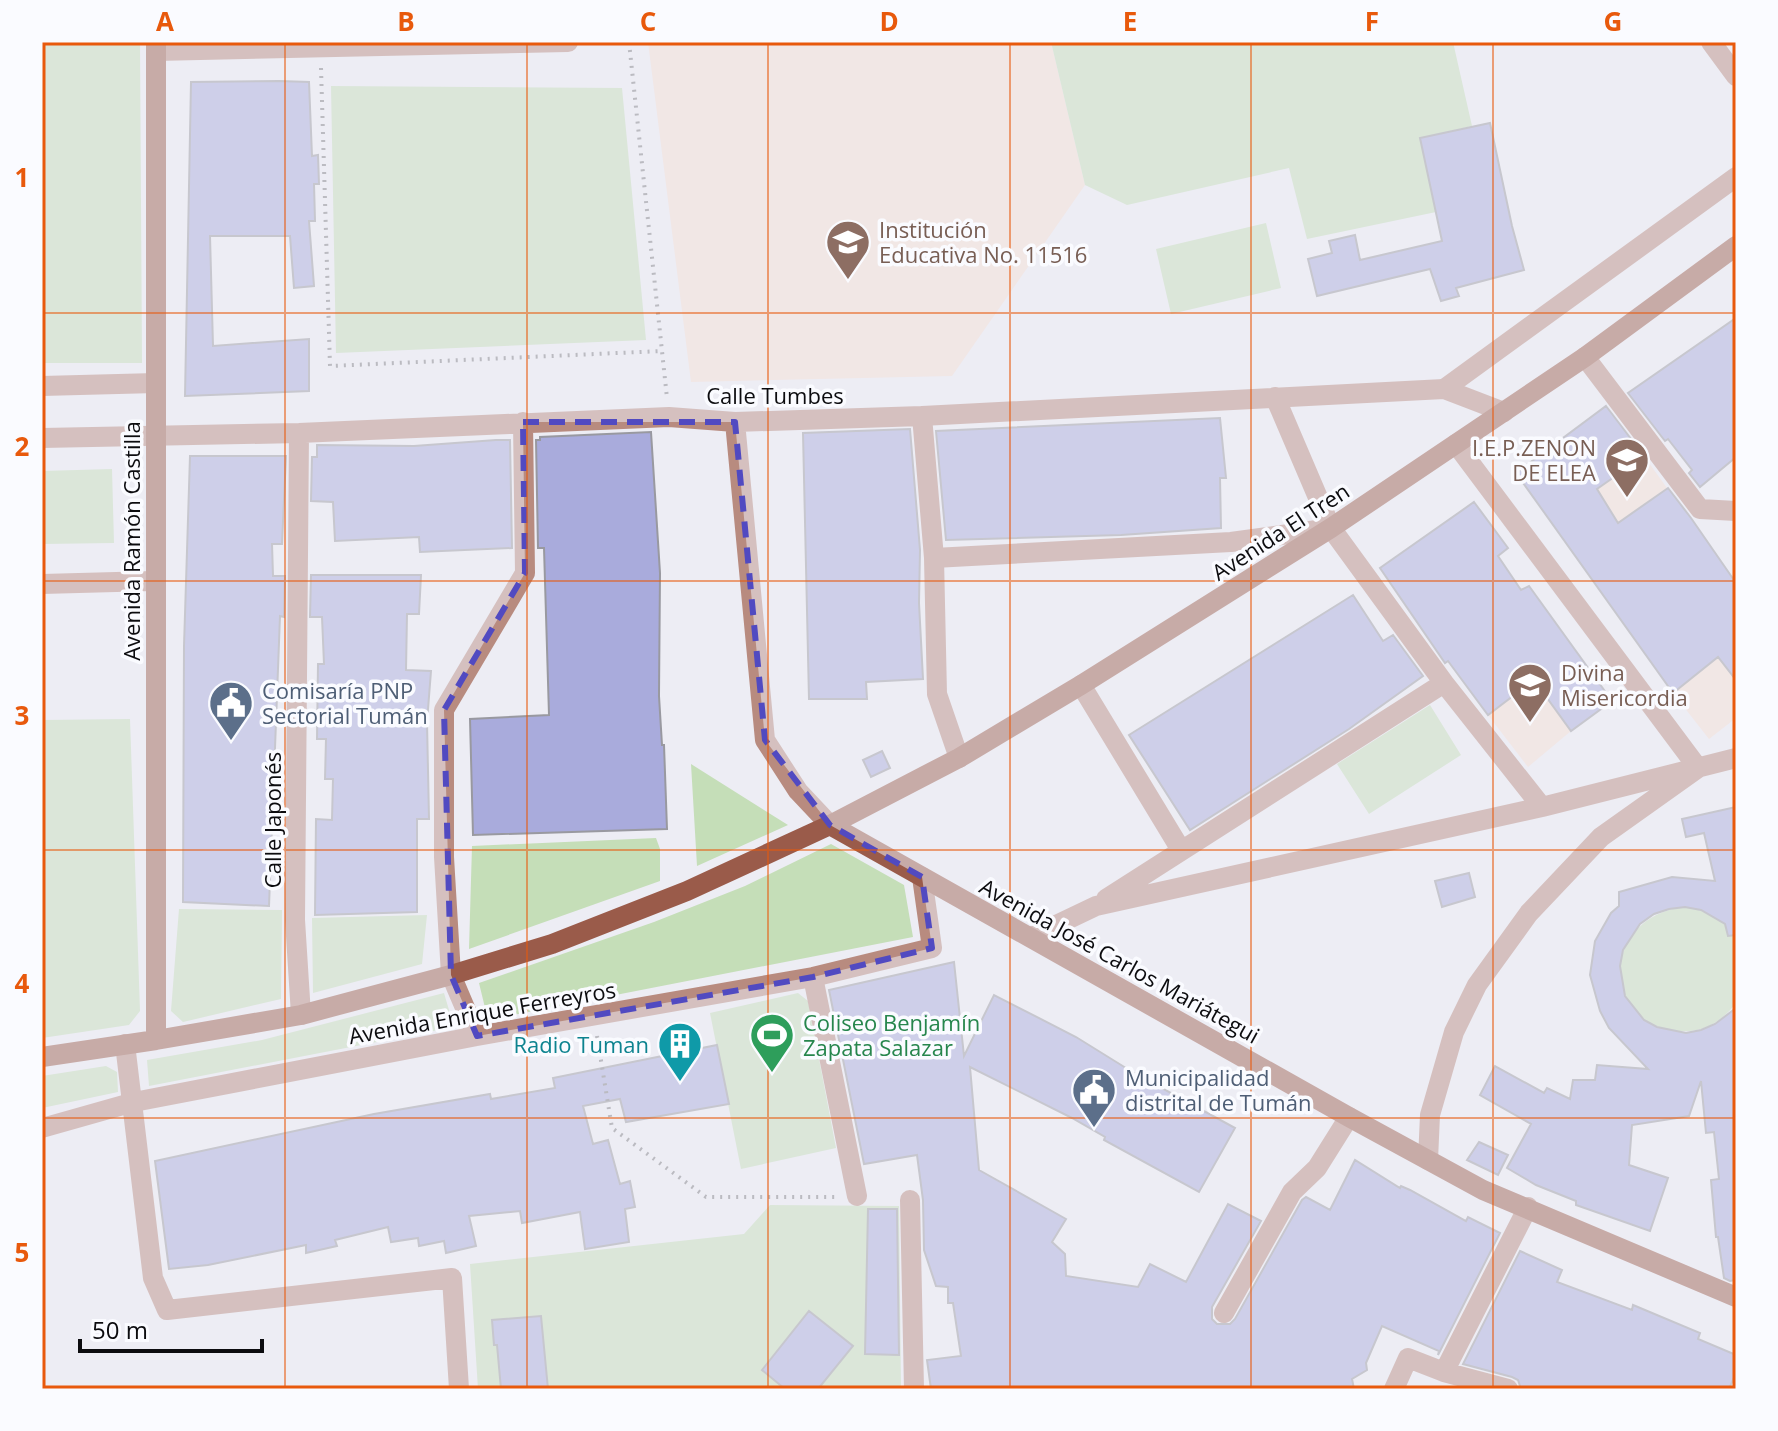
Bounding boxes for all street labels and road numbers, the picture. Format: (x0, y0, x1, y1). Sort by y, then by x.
street label: Calle Tumbes (706, 380, 844, 410)
street label: Avenida Ramón Castilla (116, 421, 146, 661)
street label: Avenida El Tren (1206, 475, 1354, 587)
street label: Calle Japonés (257, 752, 287, 888)
street label: Avenida José Carlos Mariátegui (975, 870, 1265, 1050)
street label: Avenida Enrique Ferreyros (346, 974, 618, 1050)

